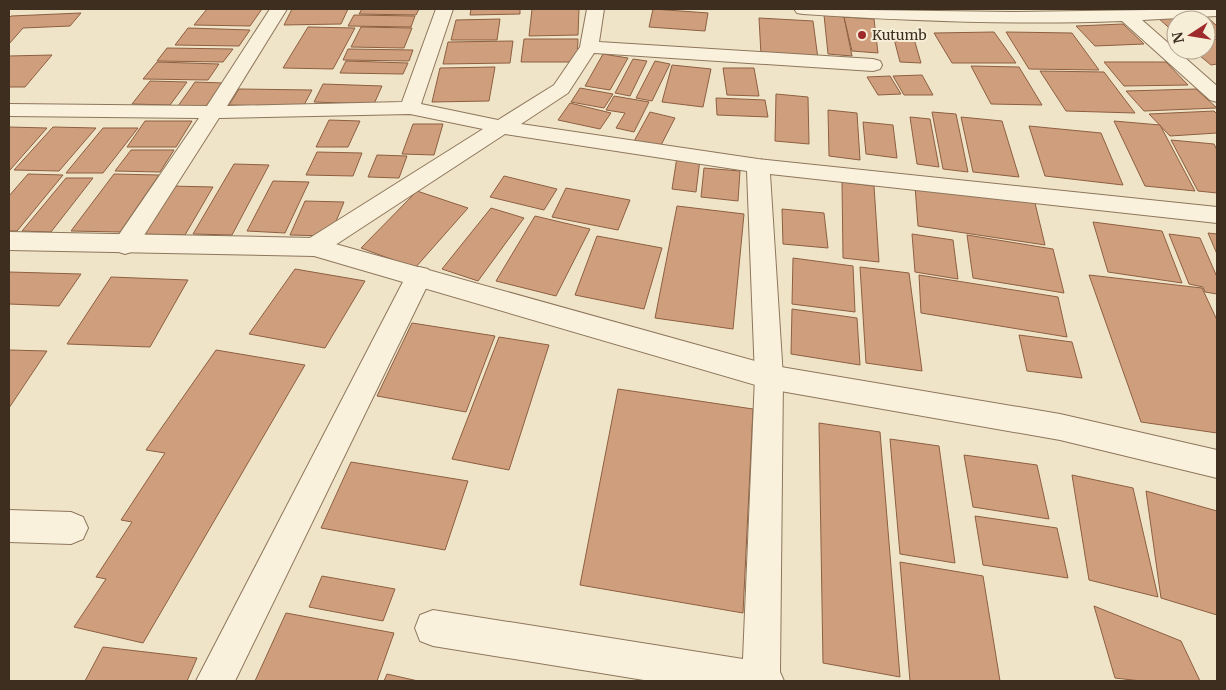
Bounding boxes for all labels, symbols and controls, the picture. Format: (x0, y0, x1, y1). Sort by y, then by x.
north arrow (1166, 10, 1216, 60)
place label: Kutumb (872, 26, 927, 44)
marker: Kutumb (856, 29, 868, 41)
text: N (1168, 30, 1188, 45)

